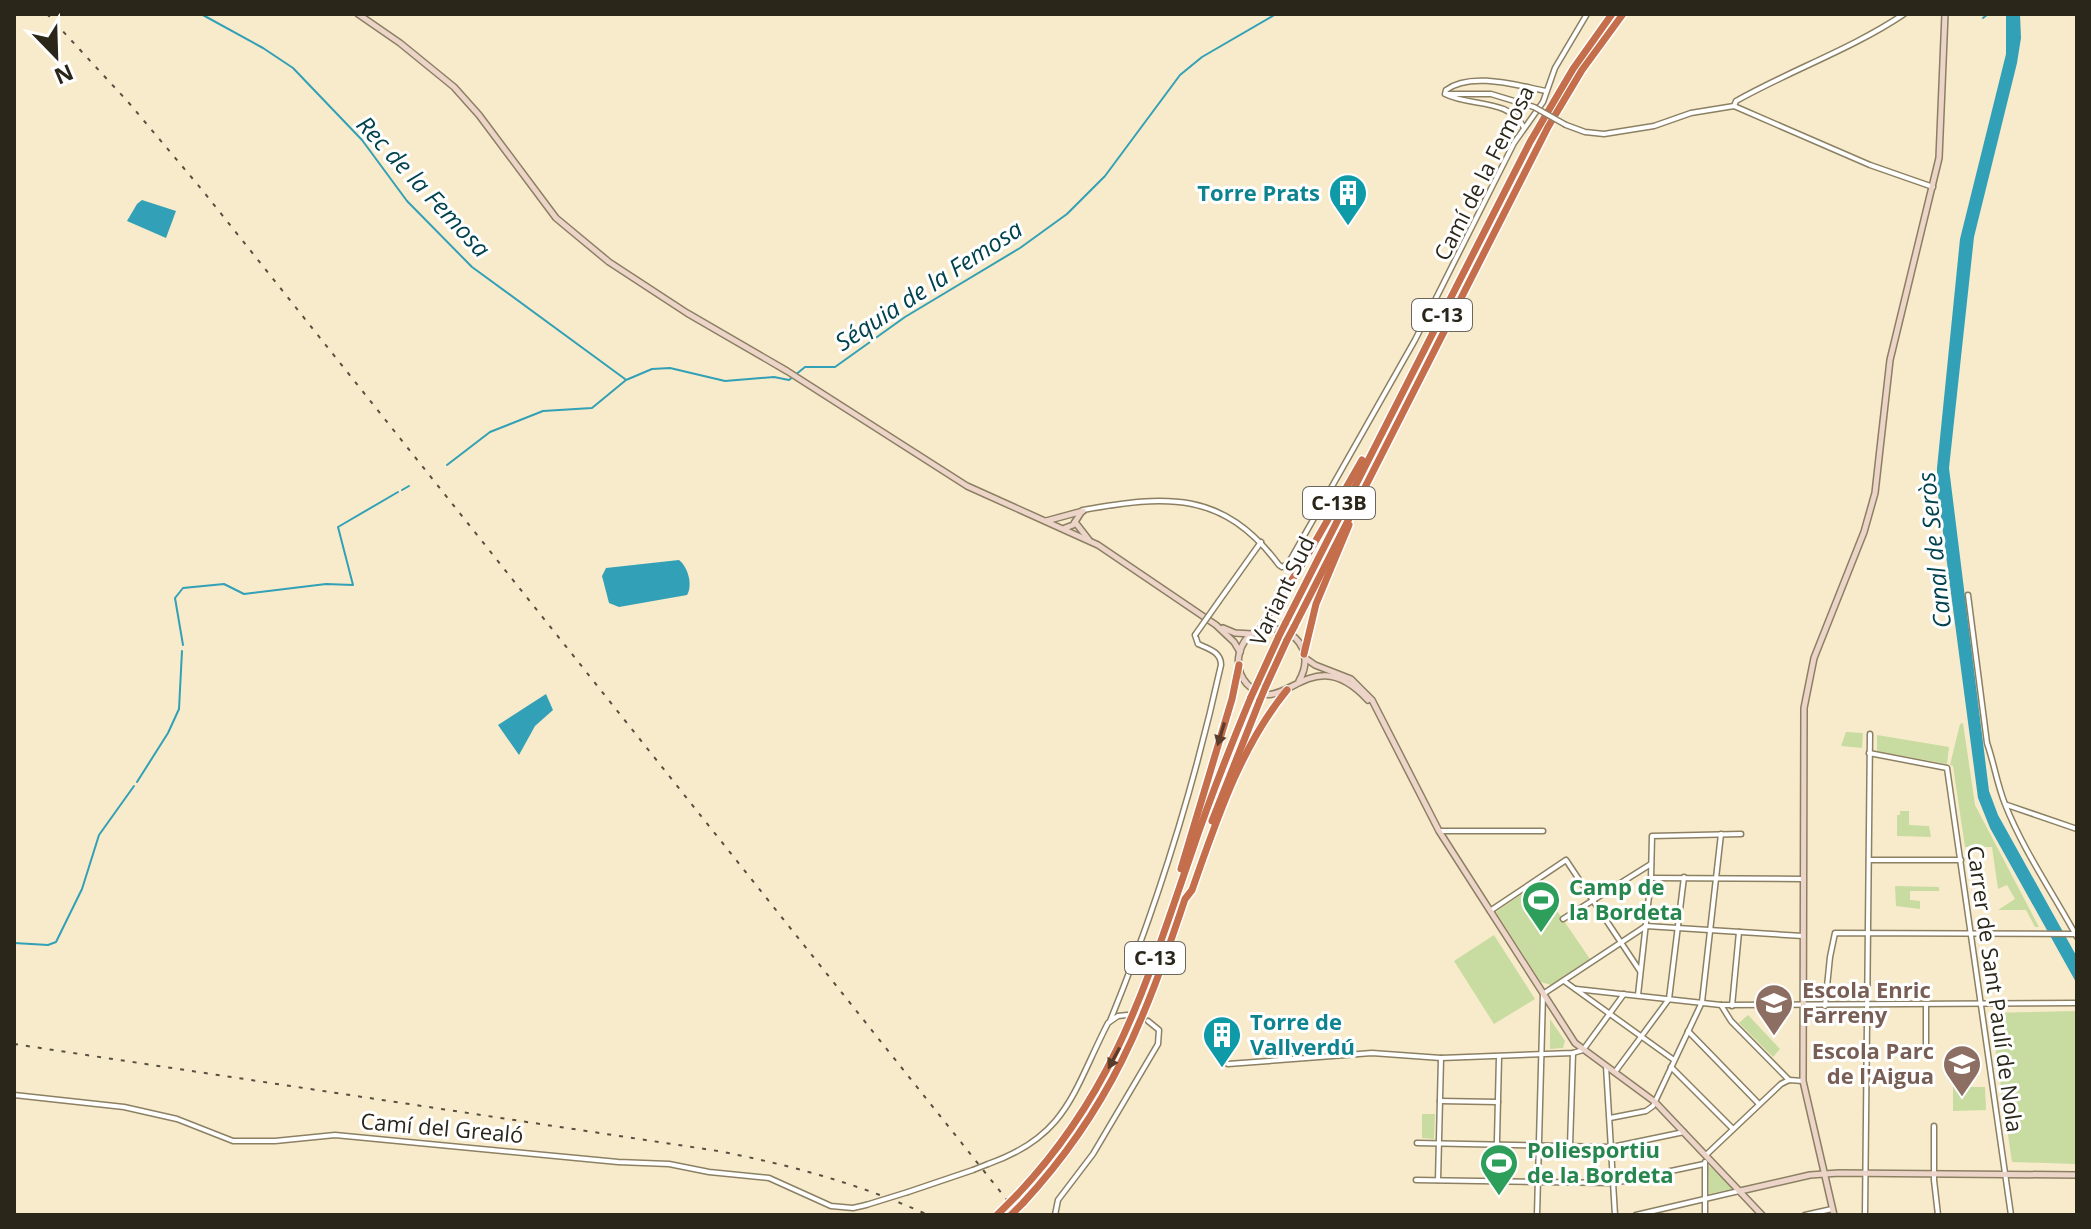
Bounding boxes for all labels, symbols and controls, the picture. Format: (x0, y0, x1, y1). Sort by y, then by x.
north arrow (16, 16, 96, 96)
text: N (50, 58, 78, 93)
street label: Camí de la Femosa (1426, 80, 1540, 265)
water label: Rec de la Femosa (350, 108, 499, 264)
building icon: Torre Prats (1327, 172, 1369, 227)
place label: Torre Prats (1197, 177, 1320, 207)
water label: Séquia de la Femosa (828, 211, 1029, 358)
road number: C-13 (1412, 299, 1472, 331)
water label: Canal de Seròs (1909, 470, 1958, 630)
road number: C-13B (1303, 487, 1375, 519)
street label: Variant Sud (1242, 531, 1320, 650)
one-way arrow (1214, 722, 1227, 746)
street label: Carrer de Sant Paulí de Nola (1961, 844, 2031, 1134)
place label: Camp de la Bordeta (1569, 871, 1683, 926)
sports icon: Camp de la Bordeta (1520, 879, 1562, 934)
road number: C-13 (1125, 942, 1185, 974)
place label: Escola Enric Farreny (1802, 974, 1931, 1029)
school or university icon: Escola Enric Farreny (1753, 982, 1795, 1037)
place label: Torre de Vallverdú (1250, 1006, 1355, 1061)
building icon: Torre de Vallverdú (1201, 1014, 1243, 1069)
place label: Escola Parc de l'Aigua (1812, 1035, 1934, 1090)
school or university icon: Escola Parc de l'Aigua (1941, 1043, 1983, 1098)
one-way arrow (1107, 1046, 1120, 1069)
street label: Camí del Grealó (360, 1105, 525, 1149)
place label: Poliesportiu de la Bordeta (1527, 1134, 1674, 1189)
sports icon: Poliesportiu de la Bordeta (1478, 1142, 1520, 1197)

